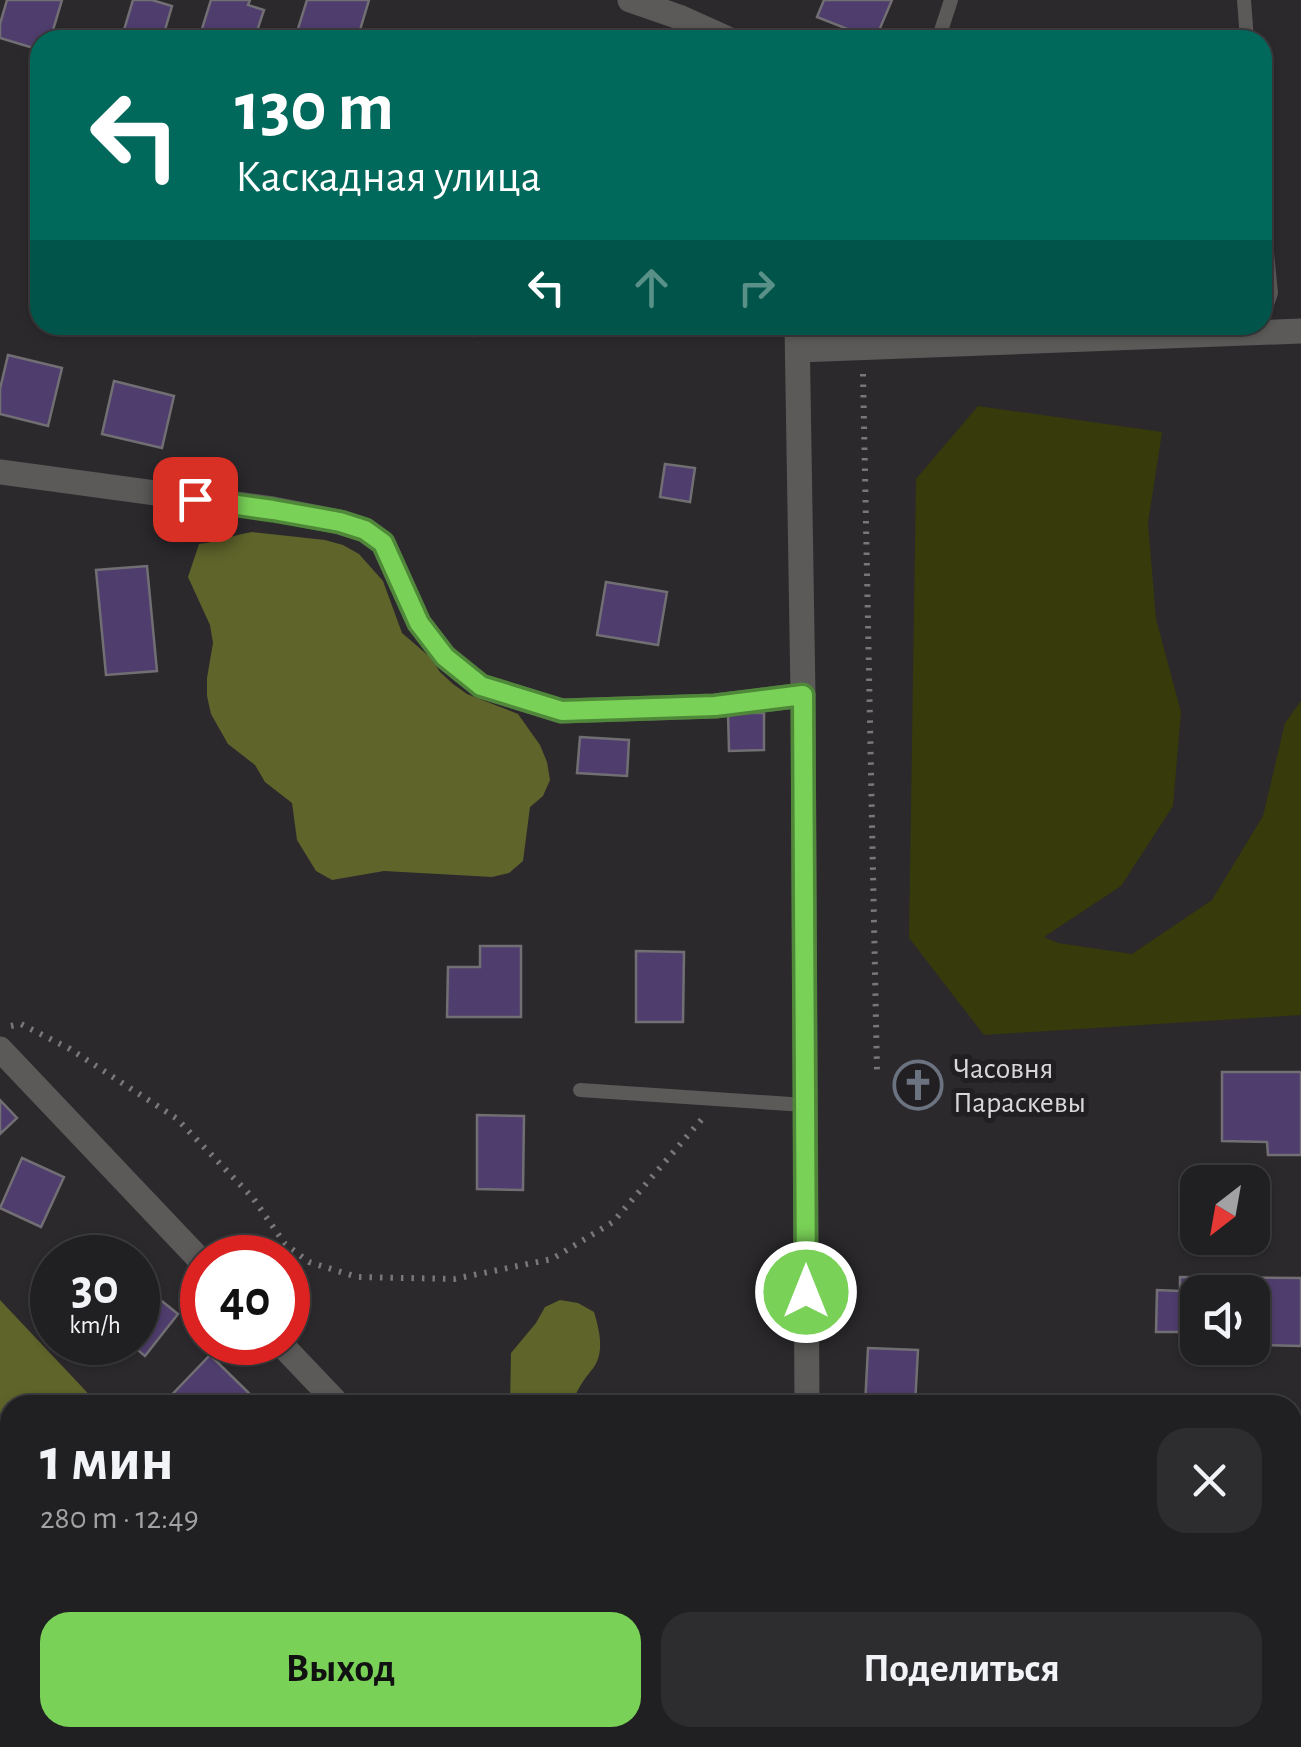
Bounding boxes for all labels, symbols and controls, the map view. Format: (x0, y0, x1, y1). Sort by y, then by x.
icon: left (70, 70, 200, 200)
text: 130 m (235, 73, 394, 143)
text: Каскадная улица (235, 155, 541, 200)
icon: left (519, 260, 574, 315)
icon: ahead (624, 260, 679, 315)
icon: right (729, 260, 784, 315)
pin (153, 457, 238, 542)
icon: arrive (168, 472, 223, 527)
place label: Часовня Параскевы (953, 1054, 1086, 1118)
church icon: Часовня Параскевы (892, 1059, 944, 1111)
north arrow (1180, 1165, 1270, 1255)
map controls (1180, 1165, 1270, 1365)
speed limit sign: 40 (180, 1235, 310, 1365)
position arrow (754, 1240, 858, 1344)
text: 30 (71, 1263, 119, 1313)
button: sound (1180, 1275, 1270, 1365)
text: km/h (69, 1313, 121, 1338)
button: close (1157, 1428, 1262, 1533)
text: 1 мин (40, 1431, 174, 1491)
text: 280 m · 12:49 (40, 1502, 199, 1534)
button: Выход (40, 1612, 641, 1727)
button: Поделиться (661, 1612, 1262, 1727)

